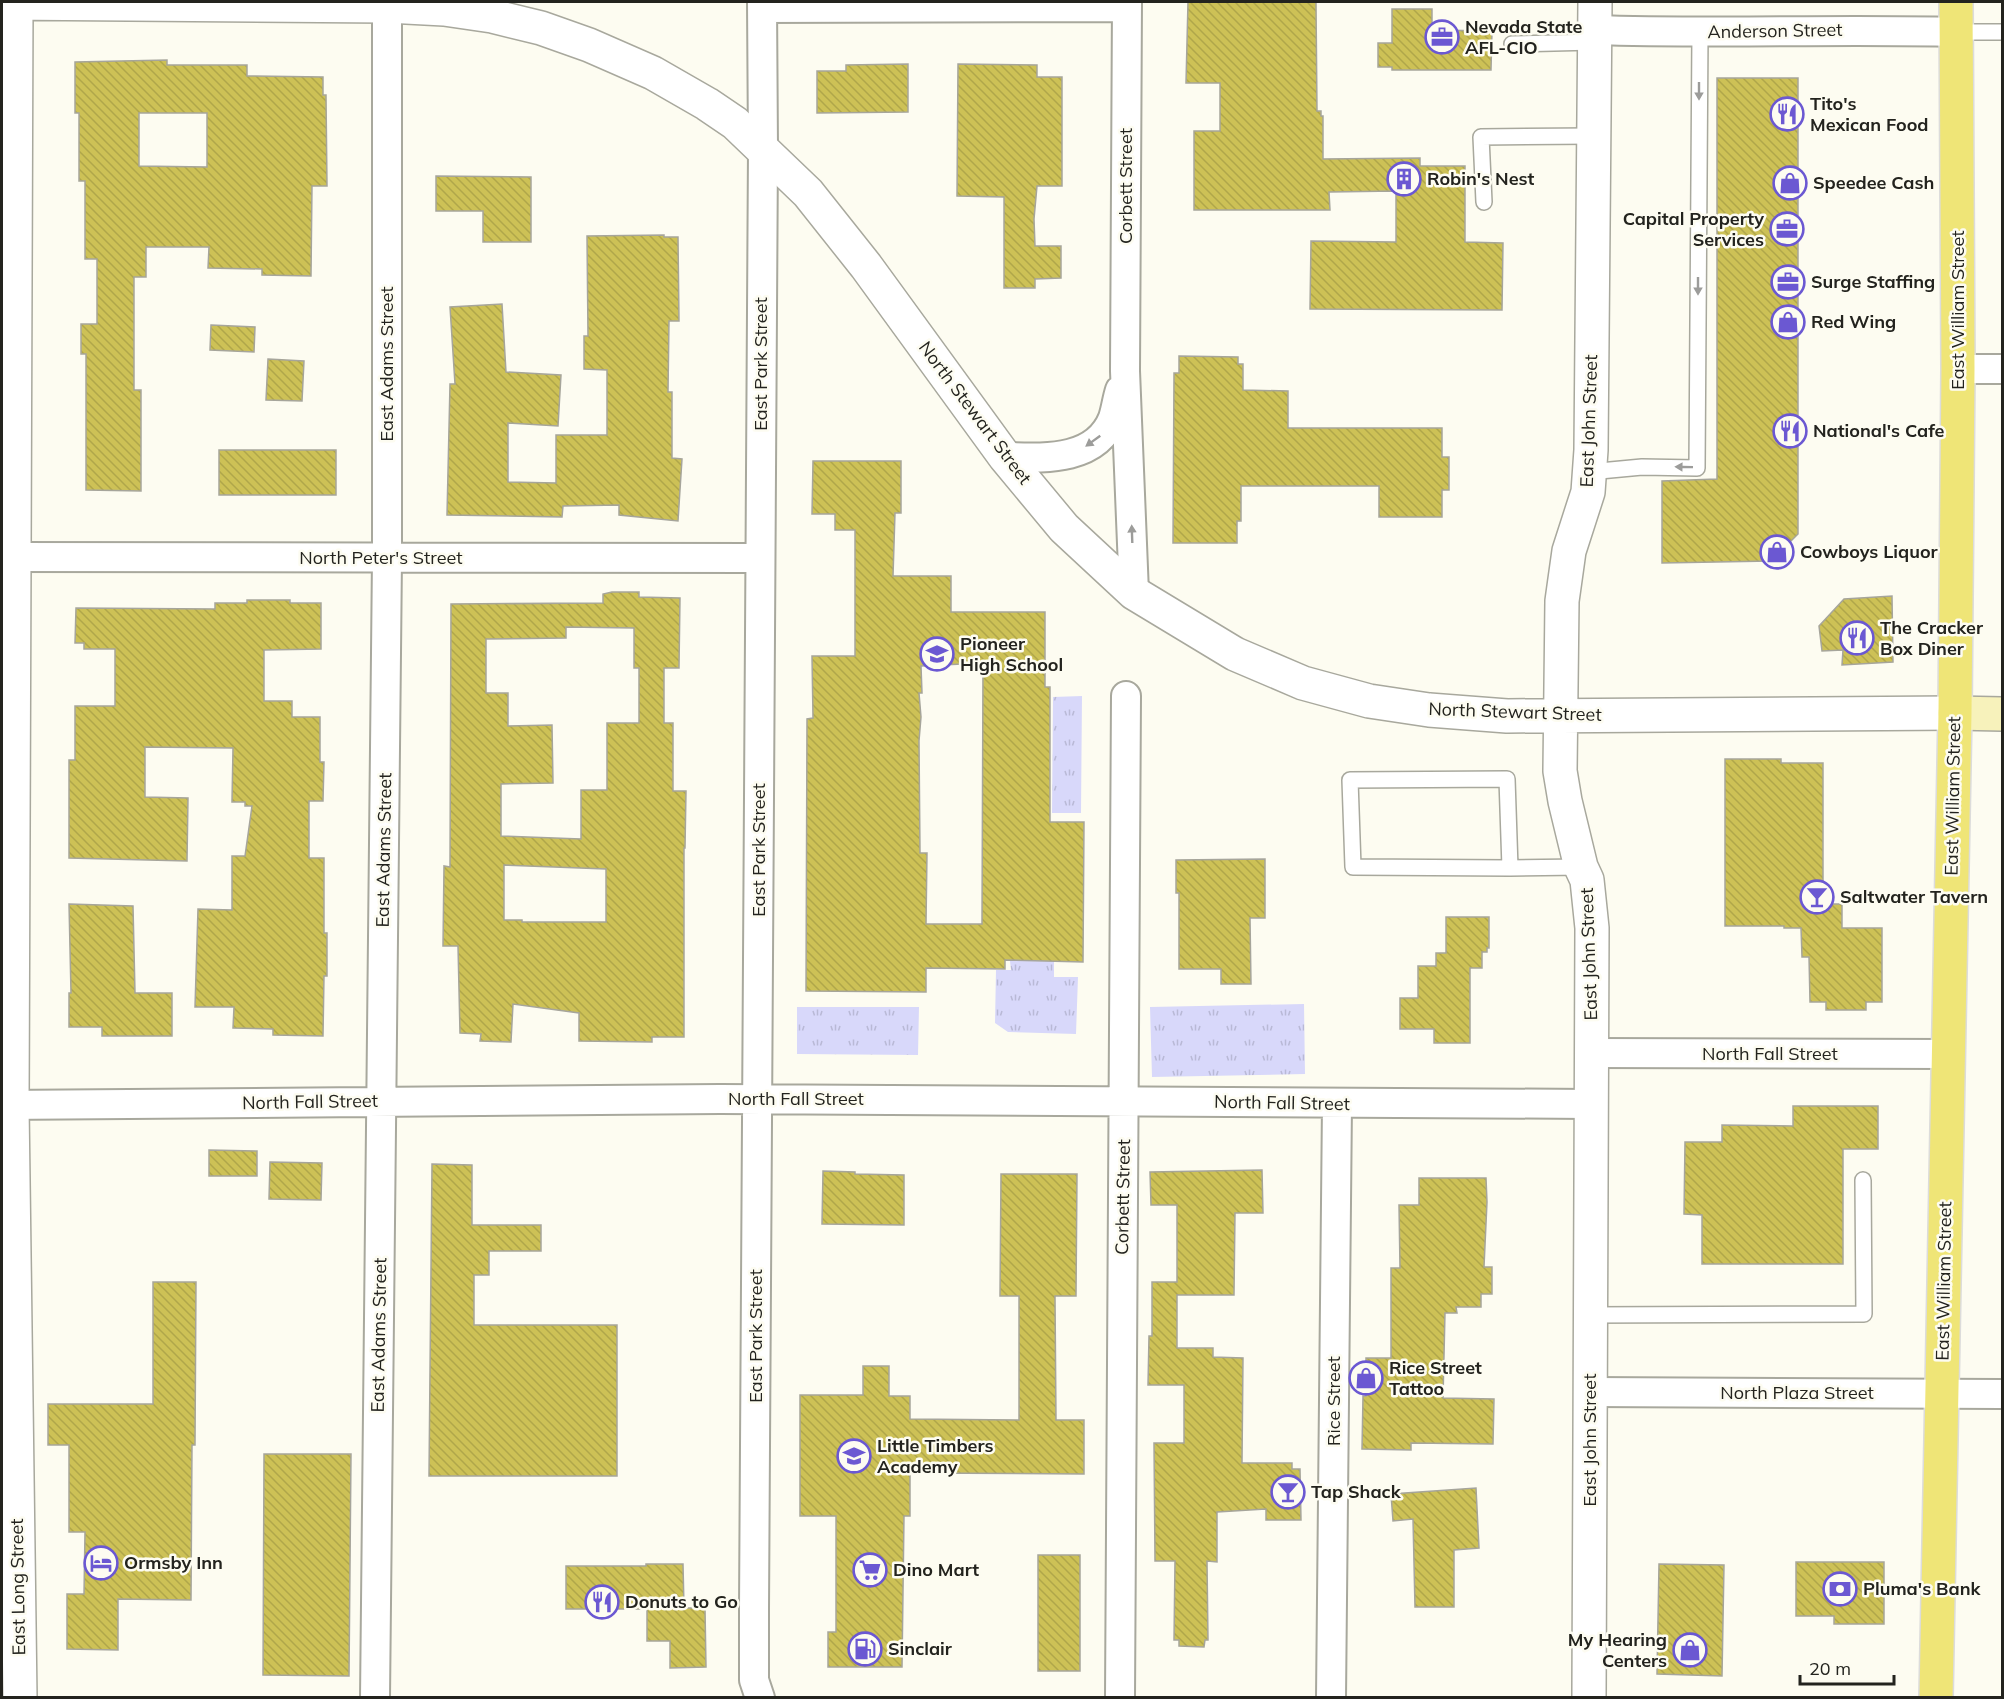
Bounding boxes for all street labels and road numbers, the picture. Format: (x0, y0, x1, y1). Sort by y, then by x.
street label: Anderson Street (1707, 18, 1843, 43)
street label: Corbett Street (1114, 128, 1137, 244)
street label: East William Street (1946, 230, 1969, 390)
street label: East Adams Street (375, 286, 398, 442)
street label: East Park Street (749, 297, 772, 431)
street label: North Stewart Street (914, 337, 1037, 489)
street label: East John Street (1575, 354, 1602, 488)
street label: North Peter's Street (299, 546, 463, 569)
street label: North Stewart Street (1428, 697, 1602, 726)
street label: East William Street (1940, 716, 1965, 876)
street label: East Adams Street (371, 772, 396, 928)
street label: East Park Street (747, 783, 770, 917)
street label: East John Street (1575, 887, 1602, 1021)
street label: North Fall Street (1702, 1042, 1838, 1065)
street label: North Fall Street (728, 1087, 864, 1110)
street label: North Fall Street (242, 1089, 378, 1114)
street label: North Fall Street (1214, 1090, 1350, 1115)
street label: Corbett Street (1110, 1139, 1135, 1255)
street label: East William Street (1931, 1201, 1956, 1361)
street label: East Adams Street (366, 1257, 391, 1413)
street label: East Park Street (744, 1269, 767, 1403)
street label: Rice Street (1322, 1356, 1345, 1446)
street label: East John Street (1578, 1374, 1601, 1506)
street label: North Plaza Street (1720, 1381, 1874, 1404)
street label: East Long Street (5, 1518, 30, 1656)

